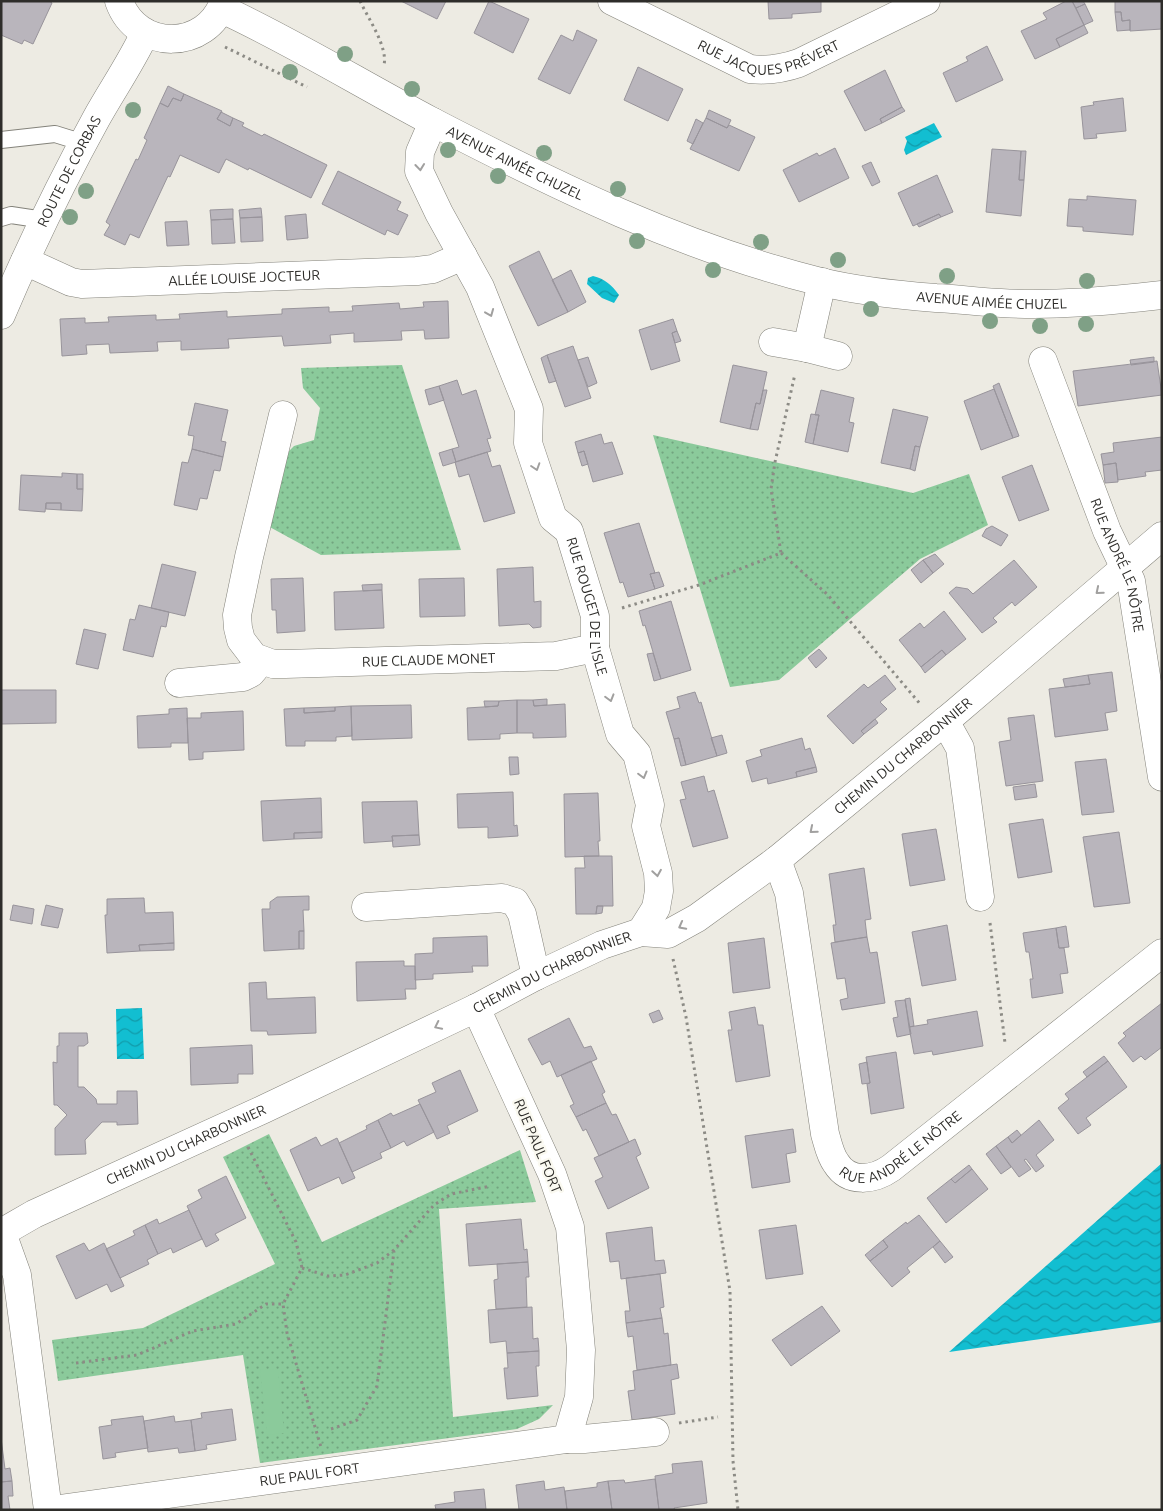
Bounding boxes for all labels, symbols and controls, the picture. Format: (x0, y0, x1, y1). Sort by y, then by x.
street label: RUE JACQUES PRÉVERT (694, 33, 844, 49)
text: RUE JACQUES PRÉVERT (695, 37, 842, 78)
street label: ROUTE DE CORBAS (34, 113, 104, 229)
street label: AVENUE AIMÉE CHUZEL (444, 122, 586, 203)
one-way arrow (414, 164, 425, 172)
street label: ALLÉE LOUISE JOCTEUR (168, 267, 321, 289)
street label: AVENUE AIMÉE CHUZEL (916, 288, 1067, 312)
one-way arrow (484, 308, 495, 317)
one-way arrow (531, 462, 541, 470)
street label: RUE ANDRÉ LE NÔTRE (1087, 496, 1147, 633)
street label: RUE ROUGET DE L'ISLE (563, 535, 611, 678)
one-way arrow (1095, 586, 1104, 595)
street label: RUE CLAUDE MONET (362, 650, 496, 670)
one-way arrow (604, 693, 614, 702)
street label: CHEMIN DU CHARBONNIER (831, 694, 975, 818)
one-way arrow (637, 771, 647, 779)
one-way arrow (810, 825, 819, 833)
one-way arrow (652, 868, 662, 877)
one-way arrow (678, 920, 687, 930)
street label: CHEMIN DU CHARBONNIER (470, 928, 634, 1016)
one-way arrow (434, 1020, 443, 1030)
street label: RUE PAUL FORT (511, 1096, 565, 1196)
street label: CHEMIN DU CHARBONNIER (103, 1101, 269, 1188)
street label: RUE ANDRÉ LE NÔTRE (836, 1107, 965, 1186)
street label: RUE PAUL FORT (258, 1460, 361, 1489)

